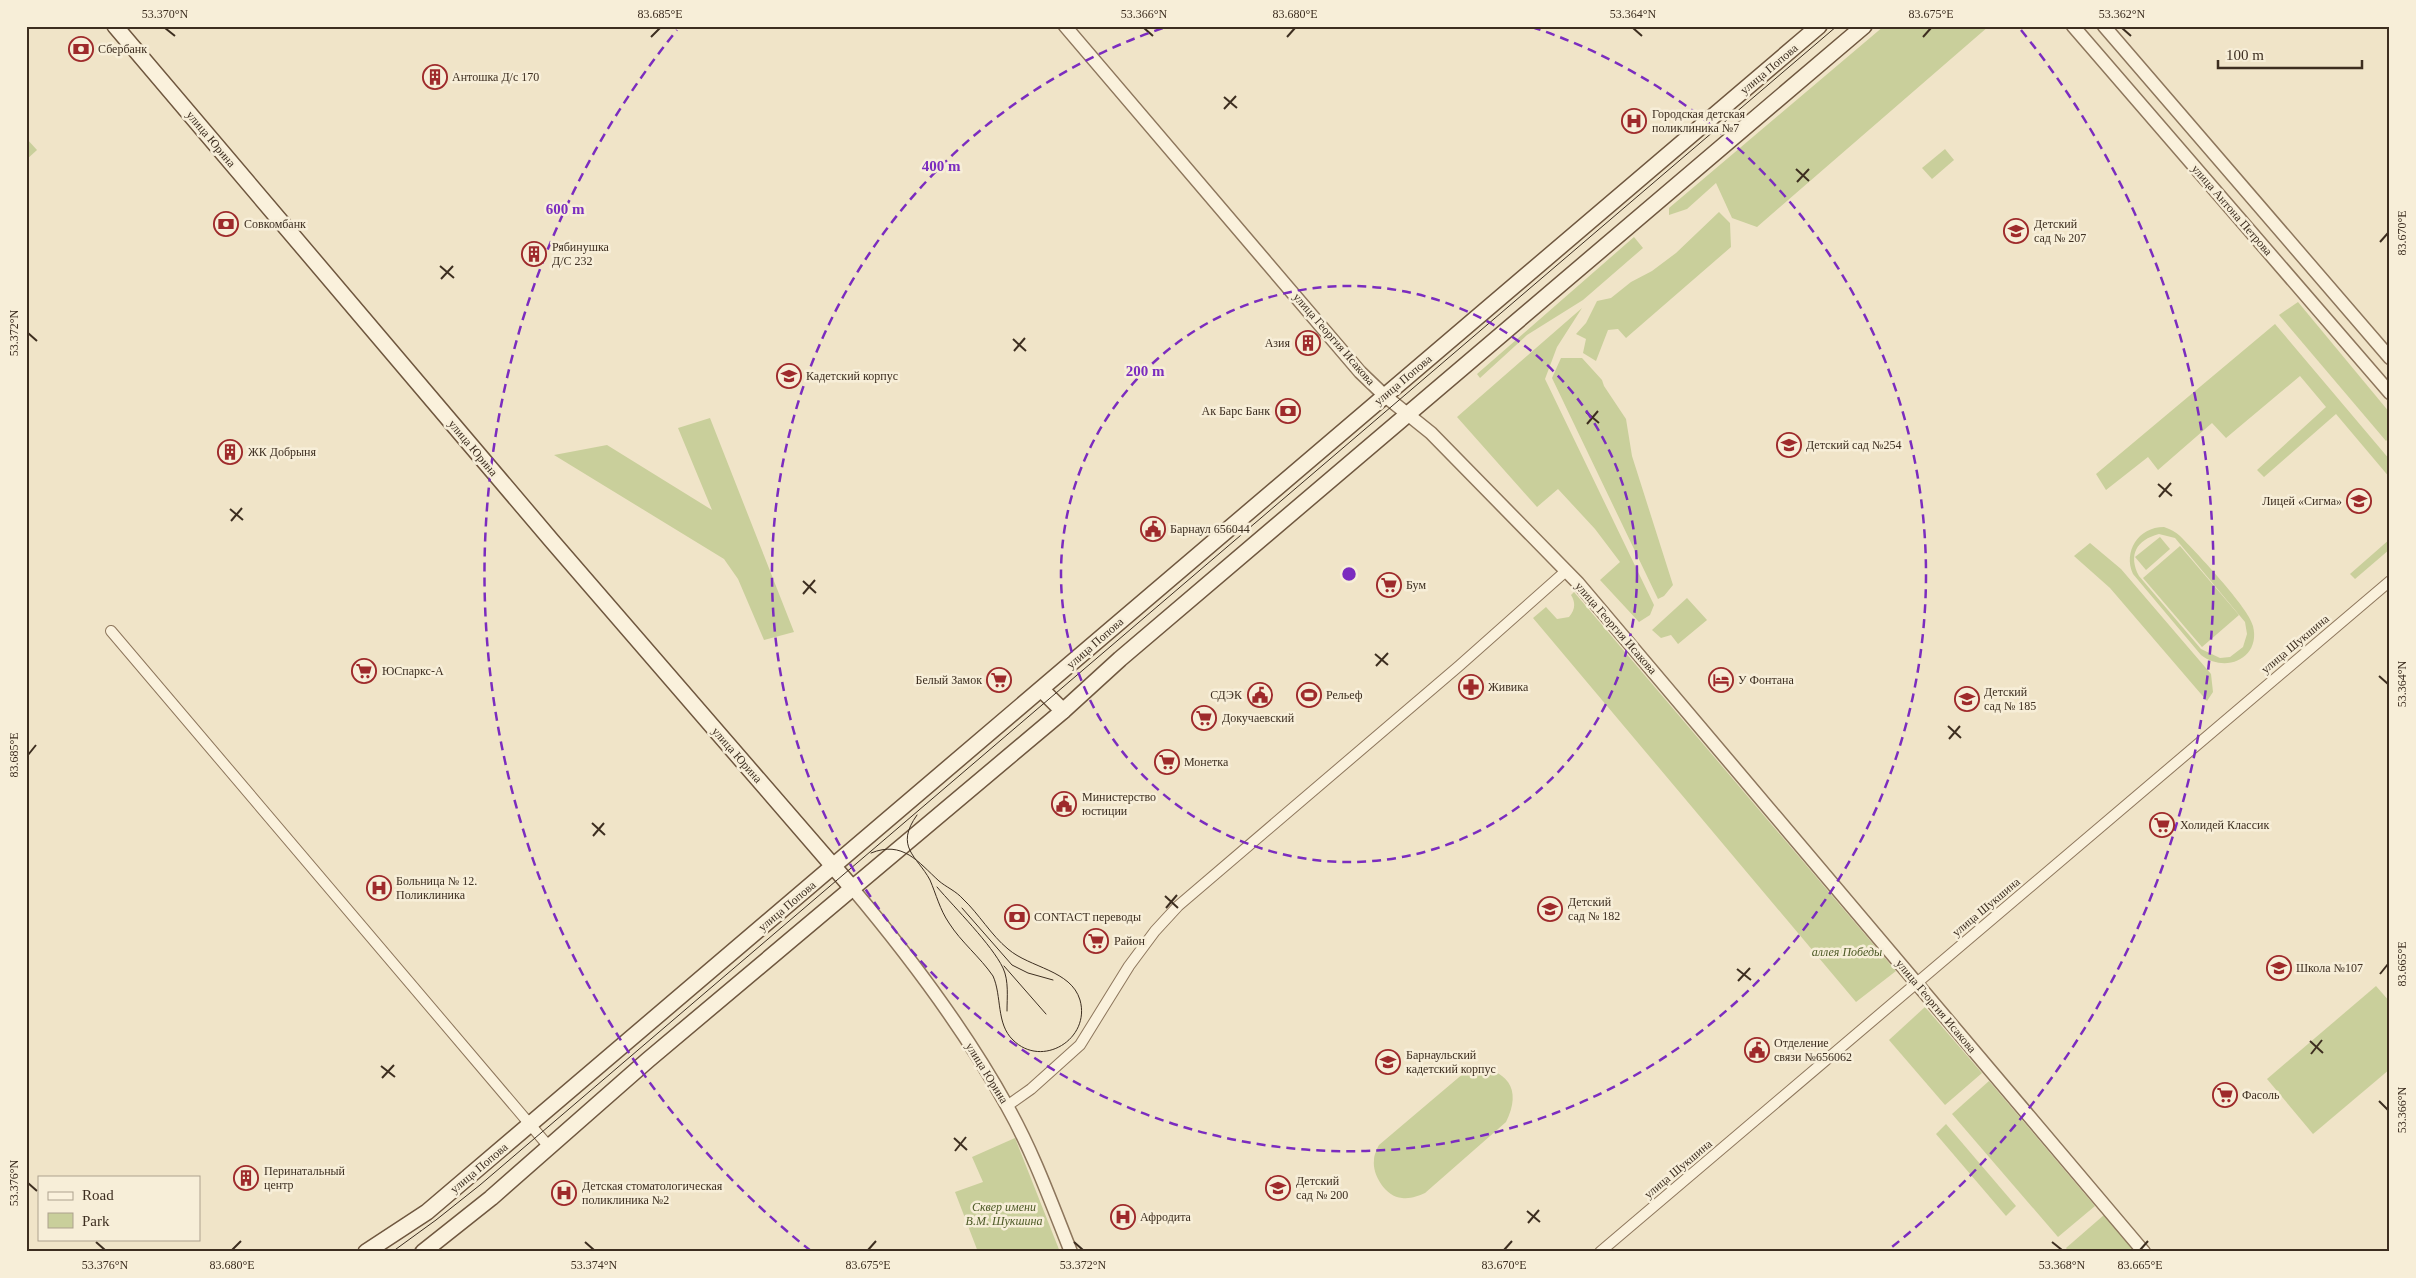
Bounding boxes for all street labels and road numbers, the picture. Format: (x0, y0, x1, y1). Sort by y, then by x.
street label: улица Попова (1737, 41, 1801, 97)
street label: улица Юрина (183, 108, 239, 170)
street label: улица Антона Петрова (2189, 162, 2276, 259)
street label: улица Георгия Исакова (1290, 290, 1378, 388)
street label: улица Попова (1371, 352, 1435, 408)
street label: улица Юрина (445, 417, 501, 479)
street label: улица Георгия Исакова (1572, 579, 1660, 677)
street label: улица Шукшина (2258, 611, 2332, 676)
street label: улица Попова (1064, 614, 1127, 671)
street label: улица Юрина (709, 724, 765, 786)
street label: улица Шукшина (1949, 874, 2023, 939)
street label: улица Попова (755, 878, 819, 934)
street label: улица Георгия Исакова (1893, 957, 1980, 1056)
street label: улица Юрина (963, 1040, 1012, 1107)
street label: улица Шукшина (1641, 1136, 1715, 1201)
street label: улица Попова (447, 1140, 511, 1196)

